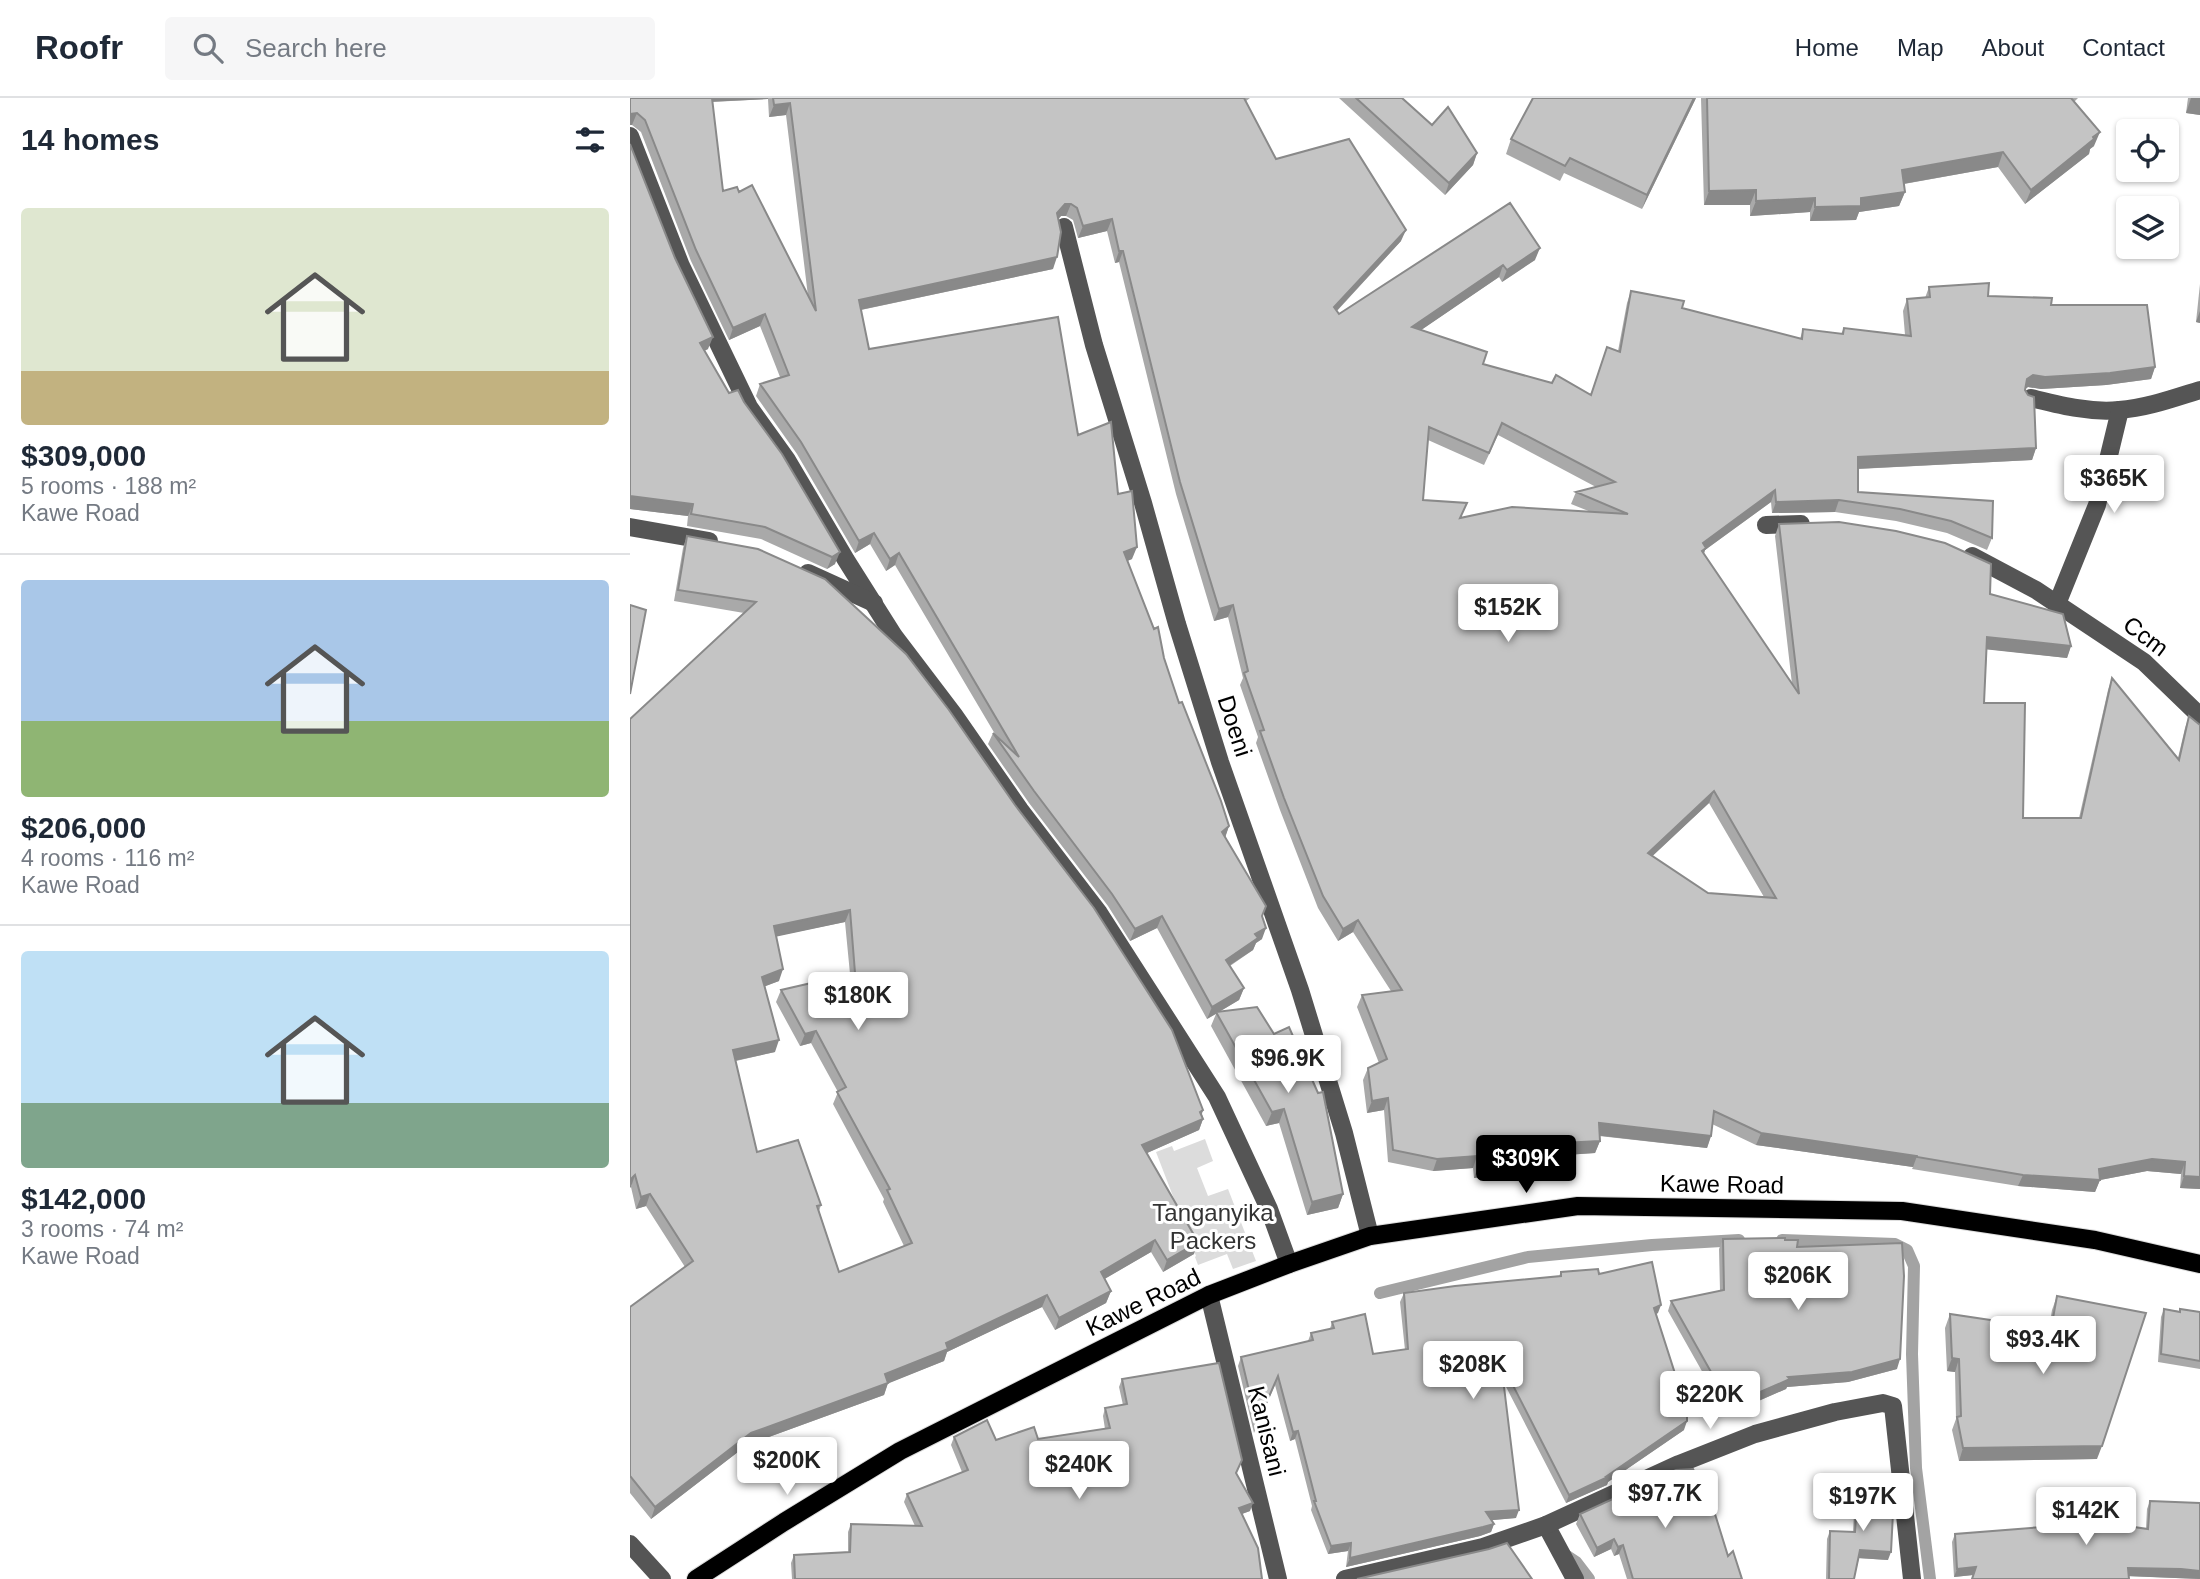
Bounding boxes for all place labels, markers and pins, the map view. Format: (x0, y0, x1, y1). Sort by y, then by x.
pin: $365K (2065, 456, 2163, 515)
pin: $152K (1459, 584, 1557, 644)
pin: $180K (809, 972, 907, 1032)
pin: $96.9K (1231, 1035, 1345, 1095)
pin: $309K (1477, 1136, 1575, 1195)
pin: $206K (1749, 1252, 1847, 1312)
pin: $93.4K (1986, 1316, 2100, 1376)
pin: $208K (1424, 1342, 1522, 1401)
pin: $220K (1661, 1372, 1759, 1431)
pin: $200K (738, 1438, 836, 1497)
pin: $240K (1030, 1442, 1128, 1501)
pin: $97.7K (1608, 1470, 1722, 1530)
pin: $197K (1814, 1474, 1912, 1533)
pin: $142K (2037, 1488, 2135, 1547)

